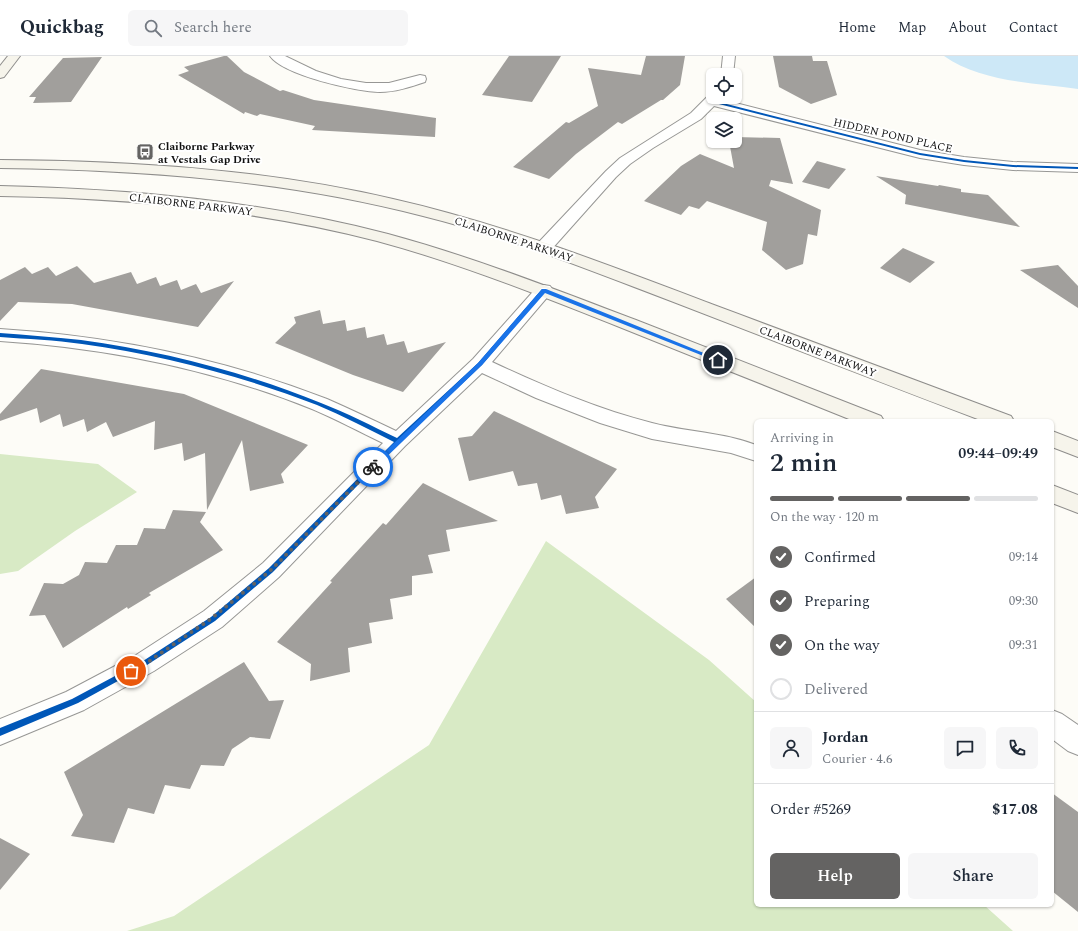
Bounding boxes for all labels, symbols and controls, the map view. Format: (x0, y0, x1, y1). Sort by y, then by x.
search box (128, 10, 408, 46)
text: Quickbag (20, 13, 104, 42)
text: Search here (174, 16, 252, 39)
icon: search (142, 17, 164, 39)
text: Home (838, 17, 876, 38)
text: Map (898, 17, 926, 38)
text: About (948, 17, 987, 38)
text: Contact (1009, 17, 1058, 38)
map controls (706, 68, 742, 148)
button: locate (706, 68, 742, 104)
button: layers (706, 112, 742, 148)
street label: HIDDEN POND PLACE (832, 114, 954, 157)
place label: Claiborne Parkway at Vestals Gap Drive (158, 138, 261, 168)
bus stop icon: Claiborne Parkway at Vestals Gap Drive (135, 142, 155, 162)
street label: CLAIBORNE PARKWAY (128, 188, 254, 221)
street label: CLAIBORNE PARKWAY (452, 212, 576, 267)
street label: CLAIBORNE PARKWAY (757, 321, 879, 382)
pin (701, 343, 735, 377)
icon: home (707, 349, 729, 371)
text: Arriving in (770, 428, 834, 448)
text: 09:44–09:49 (958, 442, 1038, 465)
text: 2 min (770, 443, 837, 483)
courier (353, 447, 393, 487)
icon: bike (362, 456, 384, 478)
text: On the way · 120 m (770, 507, 879, 527)
icon: check (770, 546, 792, 568)
text: Confirmed (804, 546, 876, 569)
text: 09:14 (1009, 547, 1038, 567)
icon: check (770, 590, 792, 612)
text: Preparing (804, 590, 870, 613)
text: 09:30 (1009, 591, 1038, 611)
icon: check (770, 634, 792, 656)
text: On the way (804, 634, 879, 657)
text: 09:31 (1009, 635, 1038, 655)
pin (114, 654, 148, 688)
icon: bag (120, 660, 142, 682)
text: Delivered (804, 678, 868, 701)
text: Jordan (822, 726, 869, 749)
button: person (770, 727, 812, 769)
button: chat (944, 727, 986, 769)
button: phone (996, 727, 1038, 769)
text: Courier · 4.6 (822, 749, 892, 769)
text: Order #5269 (770, 798, 851, 821)
text: $17.08 (992, 798, 1038, 821)
button: Help (770, 853, 900, 899)
button: Share (908, 853, 1038, 899)

